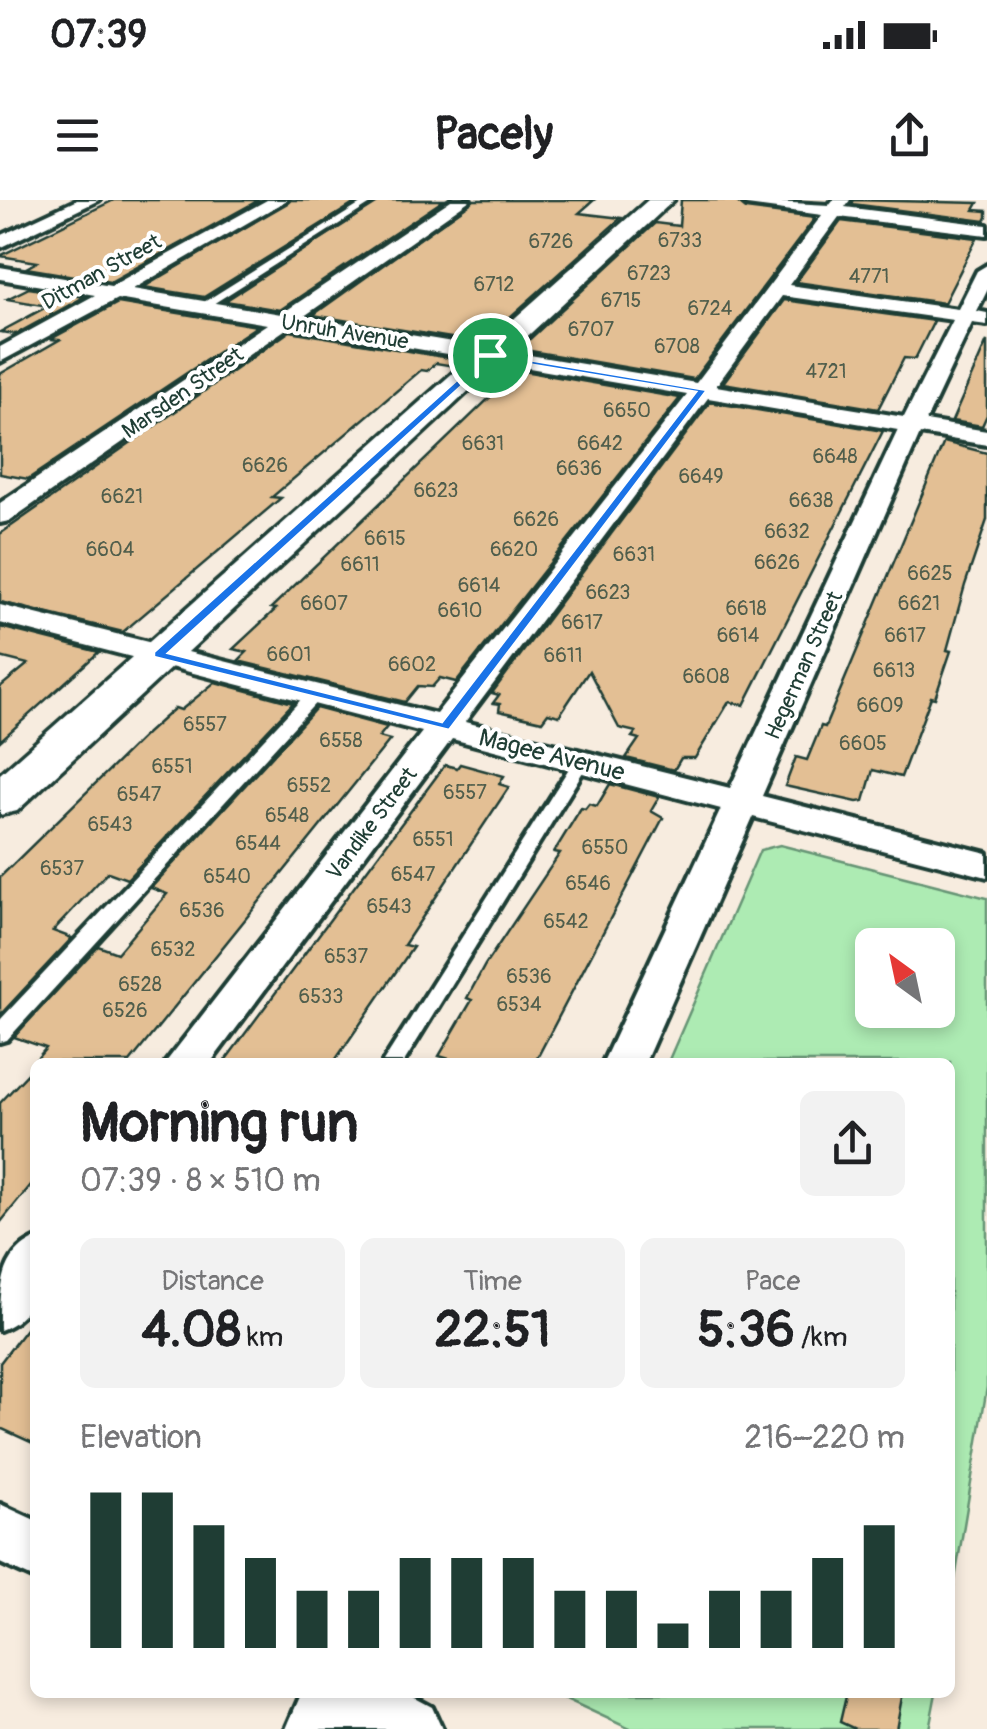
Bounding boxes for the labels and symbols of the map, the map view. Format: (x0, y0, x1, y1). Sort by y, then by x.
street label: Ditman Street (37, 227, 166, 316)
house number: 6733 (658, 228, 702, 253)
house number: 6726 (529, 229, 573, 254)
house number: 6723 (627, 261, 671, 286)
house number: 4771 (849, 264, 889, 289)
house number: 6712 (473, 272, 515, 297)
house number: 6715 (601, 288, 641, 313)
house number: 6724 (688, 296, 733, 321)
street label: Unruh Avenue (279, 308, 411, 356)
pin (448, 313, 533, 398)
house number: 6707 (568, 317, 615, 342)
house number: 6708 (654, 334, 700, 359)
street label: Marsden Street (116, 341, 249, 445)
house number: 4721 (805, 359, 847, 384)
house number: 6650 (603, 398, 651, 423)
house number: 6631 (462, 431, 504, 456)
house number: 6642 (577, 431, 623, 456)
house number: 6648 (813, 444, 857, 469)
house number: 6626 (242, 453, 288, 478)
house number: 6636 (556, 456, 602, 481)
house number: 6649 (678, 464, 724, 489)
house number: 6623 (413, 478, 459, 503)
house number: 6621 (101, 484, 143, 509)
house number: 6638 (789, 488, 833, 513)
house number: 6626 (513, 507, 559, 532)
house number: 6632 (764, 519, 810, 544)
house number: 6615 (364, 526, 406, 551)
house number: 6604 (86, 537, 135, 562)
house number: 6620 (490, 537, 538, 562)
house number: 6631 (613, 542, 655, 567)
house number: 6626 (754, 550, 800, 575)
house number: 6611 (341, 552, 379, 577)
house number: 6625 (907, 561, 953, 586)
house number: 6614 (458, 573, 501, 598)
house number: 6623 (585, 580, 631, 605)
street label: Hegerman Street (759, 587, 849, 744)
house number: 6607 (300, 591, 348, 616)
house number: 6621 (898, 591, 940, 616)
house number: 6618 (725, 596, 767, 621)
house number: 6610 (438, 598, 482, 623)
house number: 6617 (561, 610, 603, 635)
house number: 6614 (717, 623, 760, 648)
house number: 6617 (884, 623, 926, 648)
house number: 6601 (267, 642, 311, 667)
house number: 6611 (544, 643, 582, 668)
house number: 6602 (388, 652, 436, 677)
house number: 6613 (873, 658, 915, 683)
house number: 6608 (682, 664, 730, 689)
house number: 6609 (856, 693, 904, 718)
house number: 6557 (183, 712, 227, 737)
street label: Magee Avenue (476, 722, 628, 789)
house number: 6558 (319, 728, 363, 753)
house number: 6605 (839, 731, 887, 756)
house number: 6551 (151, 754, 193, 779)
street label: Vandike Street (320, 761, 423, 886)
house number: 6552 (287, 773, 331, 798)
house number: 6557 (443, 780, 487, 805)
house number: 6547 (117, 782, 162, 807)
house number: 6548 (265, 803, 309, 828)
house number: 6543 (87, 812, 133, 837)
house number: 6551 (412, 827, 454, 852)
house number: 6544 (235, 831, 281, 856)
house number: 6550 (582, 835, 628, 860)
house number: 6537 (40, 856, 85, 881)
house number: 6547 (391, 862, 436, 887)
house number: 6540 (203, 864, 251, 889)
house number: 6546 (565, 871, 611, 896)
house number: 6543 (366, 894, 412, 919)
house number: 6536 (179, 898, 225, 923)
house number: 6542 (543, 909, 589, 934)
north arrow (855, 928, 955, 1028)
house number: 6532 (151, 937, 195, 962)
house number: 6537 (324, 944, 369, 969)
house number: 6536 (506, 964, 552, 989)
house number: 6528 (118, 972, 162, 997)
house number: 6533 (299, 984, 343, 1009)
house number: 6534 (496, 992, 542, 1017)
house number: 6526 (102, 998, 148, 1023)

